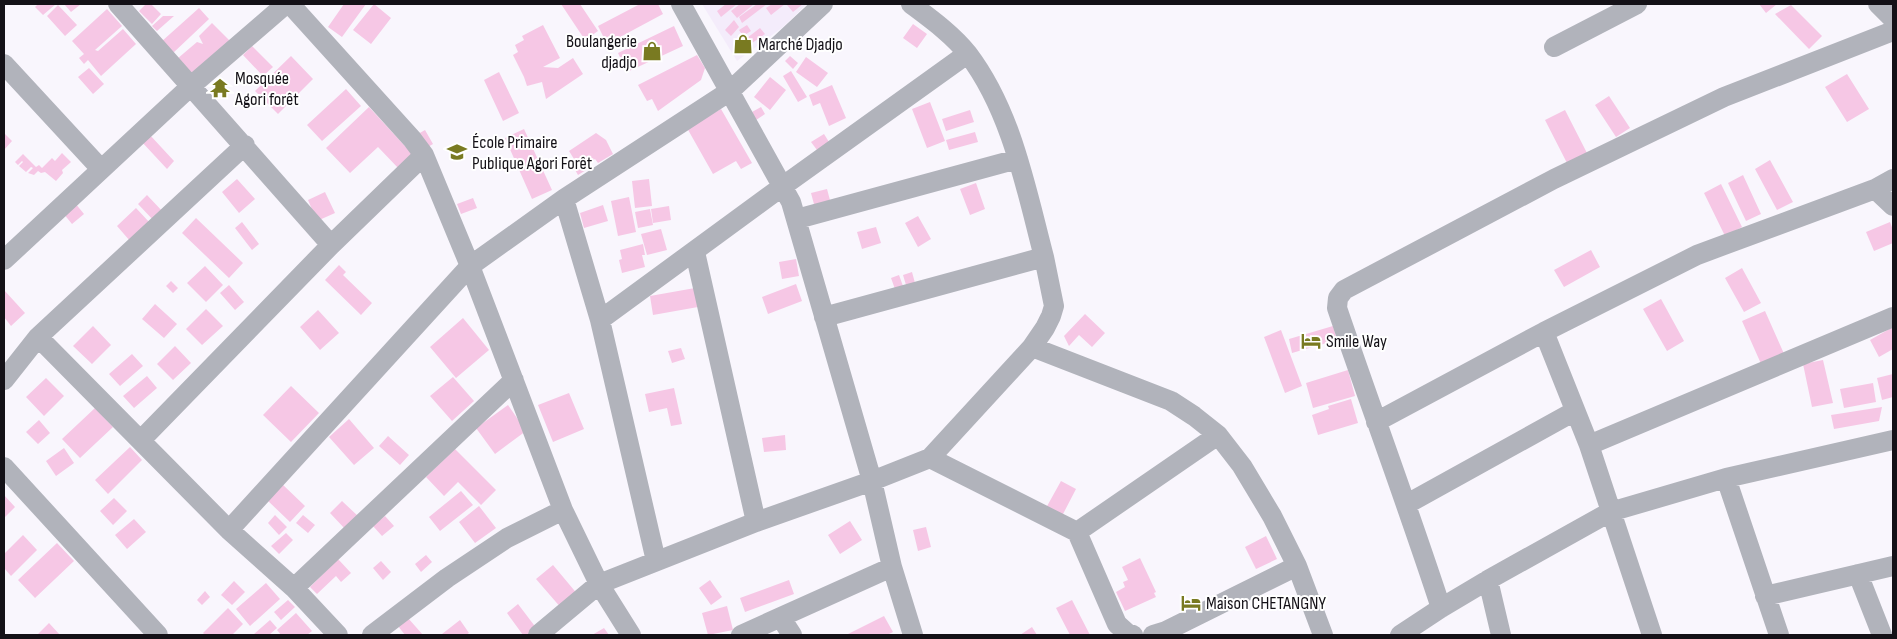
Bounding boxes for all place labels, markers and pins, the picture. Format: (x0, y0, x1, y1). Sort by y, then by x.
place label: Boulangerie djadjo (566, 31, 637, 73)
shop icon: Marché Djadjo (732, 33, 754, 55)
place label: Marché Djadjo (758, 34, 843, 55)
shop icon: Boulangerie djadjo (641, 40, 663, 62)
place label: Mosquée Agori forêt (234, 68, 299, 110)
temple icon: Mosquée Agori forêt (209, 77, 231, 99)
place label: École Primaire Publique Agori Forêt (472, 132, 593, 174)
school or university icon: École Primaire Publique Agori Forêt (446, 141, 468, 163)
hotel icon: Smile Way (1300, 330, 1322, 352)
place label: Smile Way (1326, 331, 1387, 352)
hotel icon: Maison CHETANGNY (1180, 592, 1202, 614)
place label: Maison CHETANGNY (1206, 593, 1326, 614)

